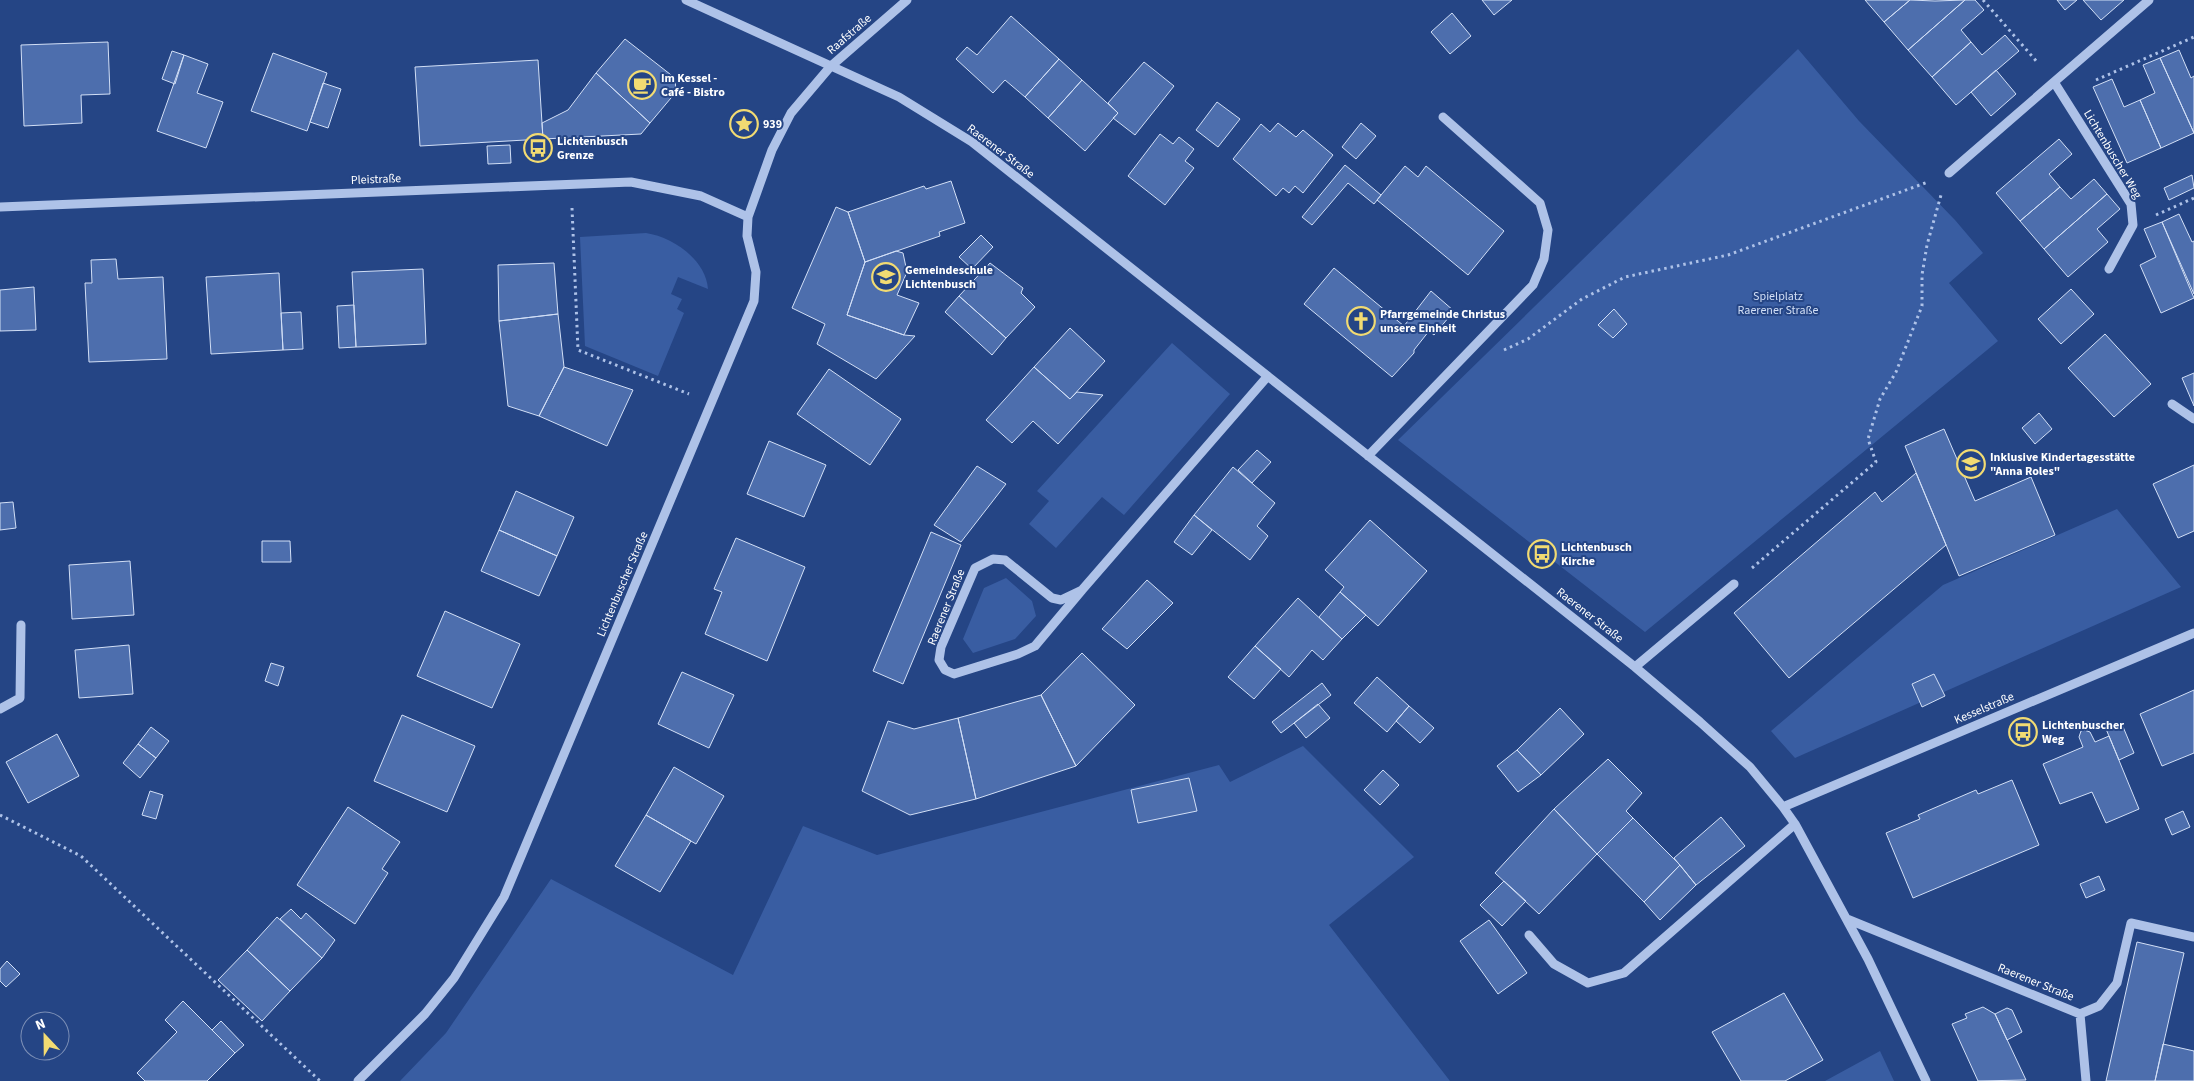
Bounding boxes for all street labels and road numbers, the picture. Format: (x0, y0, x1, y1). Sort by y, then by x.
street label: Raafstraße (823, 10, 875, 59)
street label: Lichtenbuscher Weg (2079, 106, 2146, 202)
street label: Raerener Straße (963, 120, 1038, 183)
street label: Pleistraße (351, 170, 402, 189)
street label: Lichtenbuscher Straße (593, 529, 652, 639)
street label: Raerener Straße (923, 566, 970, 648)
street label: Raerener Straße (1553, 584, 1627, 647)
street label: Kesselstraße (1952, 688, 2017, 729)
street label: Raerener Straße (1995, 959, 2077, 1006)

